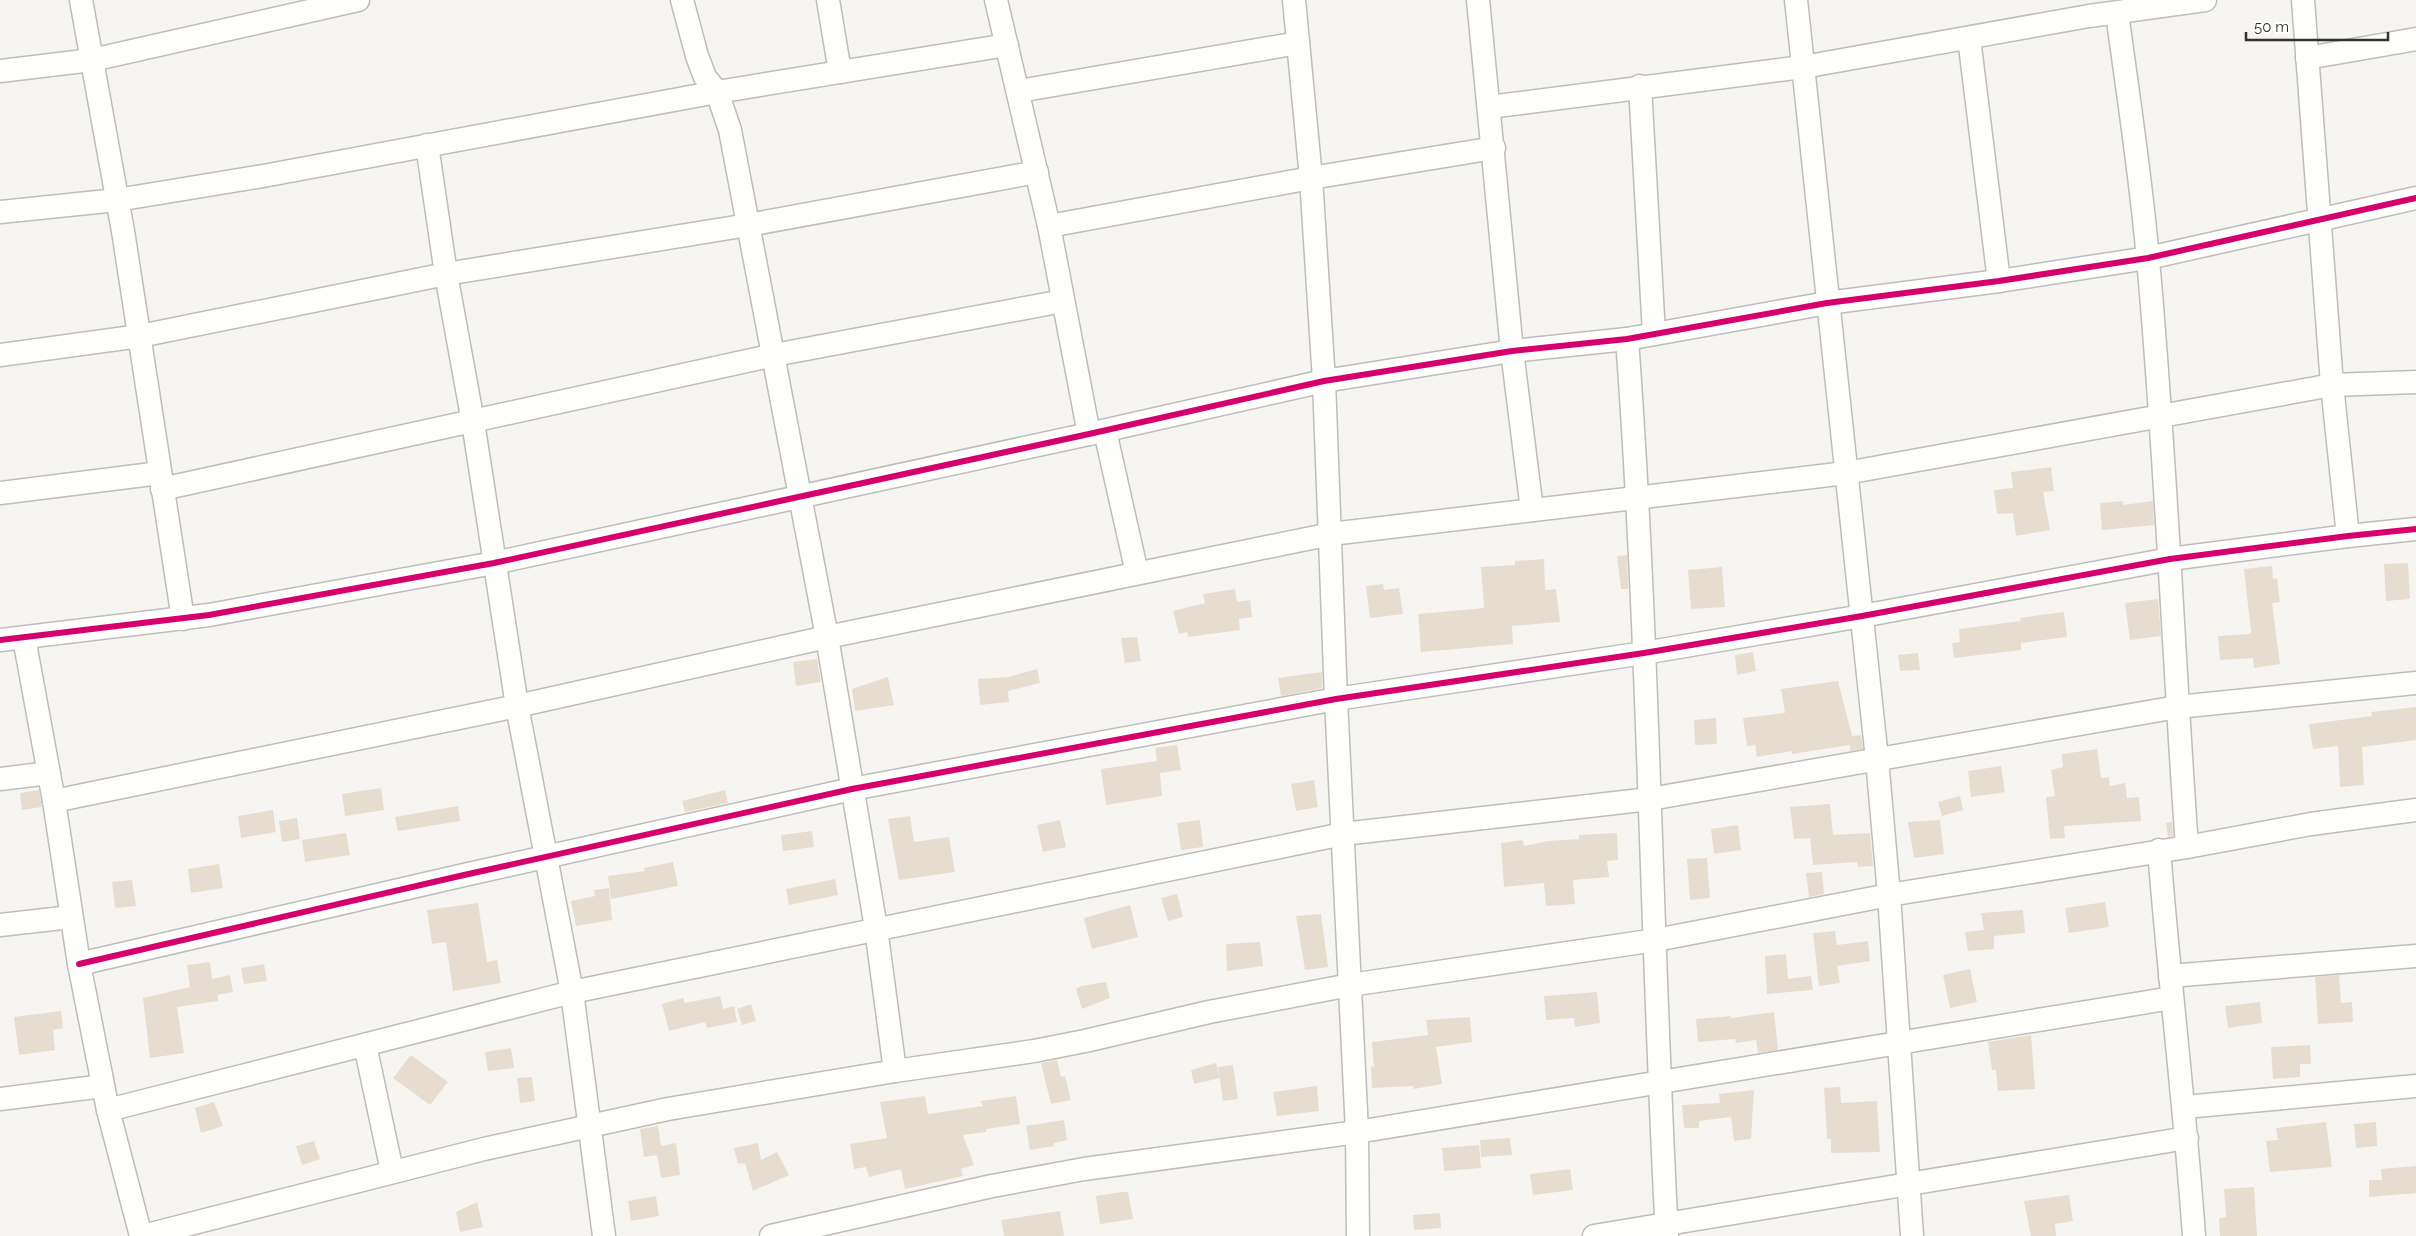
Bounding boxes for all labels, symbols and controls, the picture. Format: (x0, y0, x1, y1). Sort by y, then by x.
scale bar (2246, 10, 2388, 42)
text: 50 m (2254, 18, 2289, 36)

